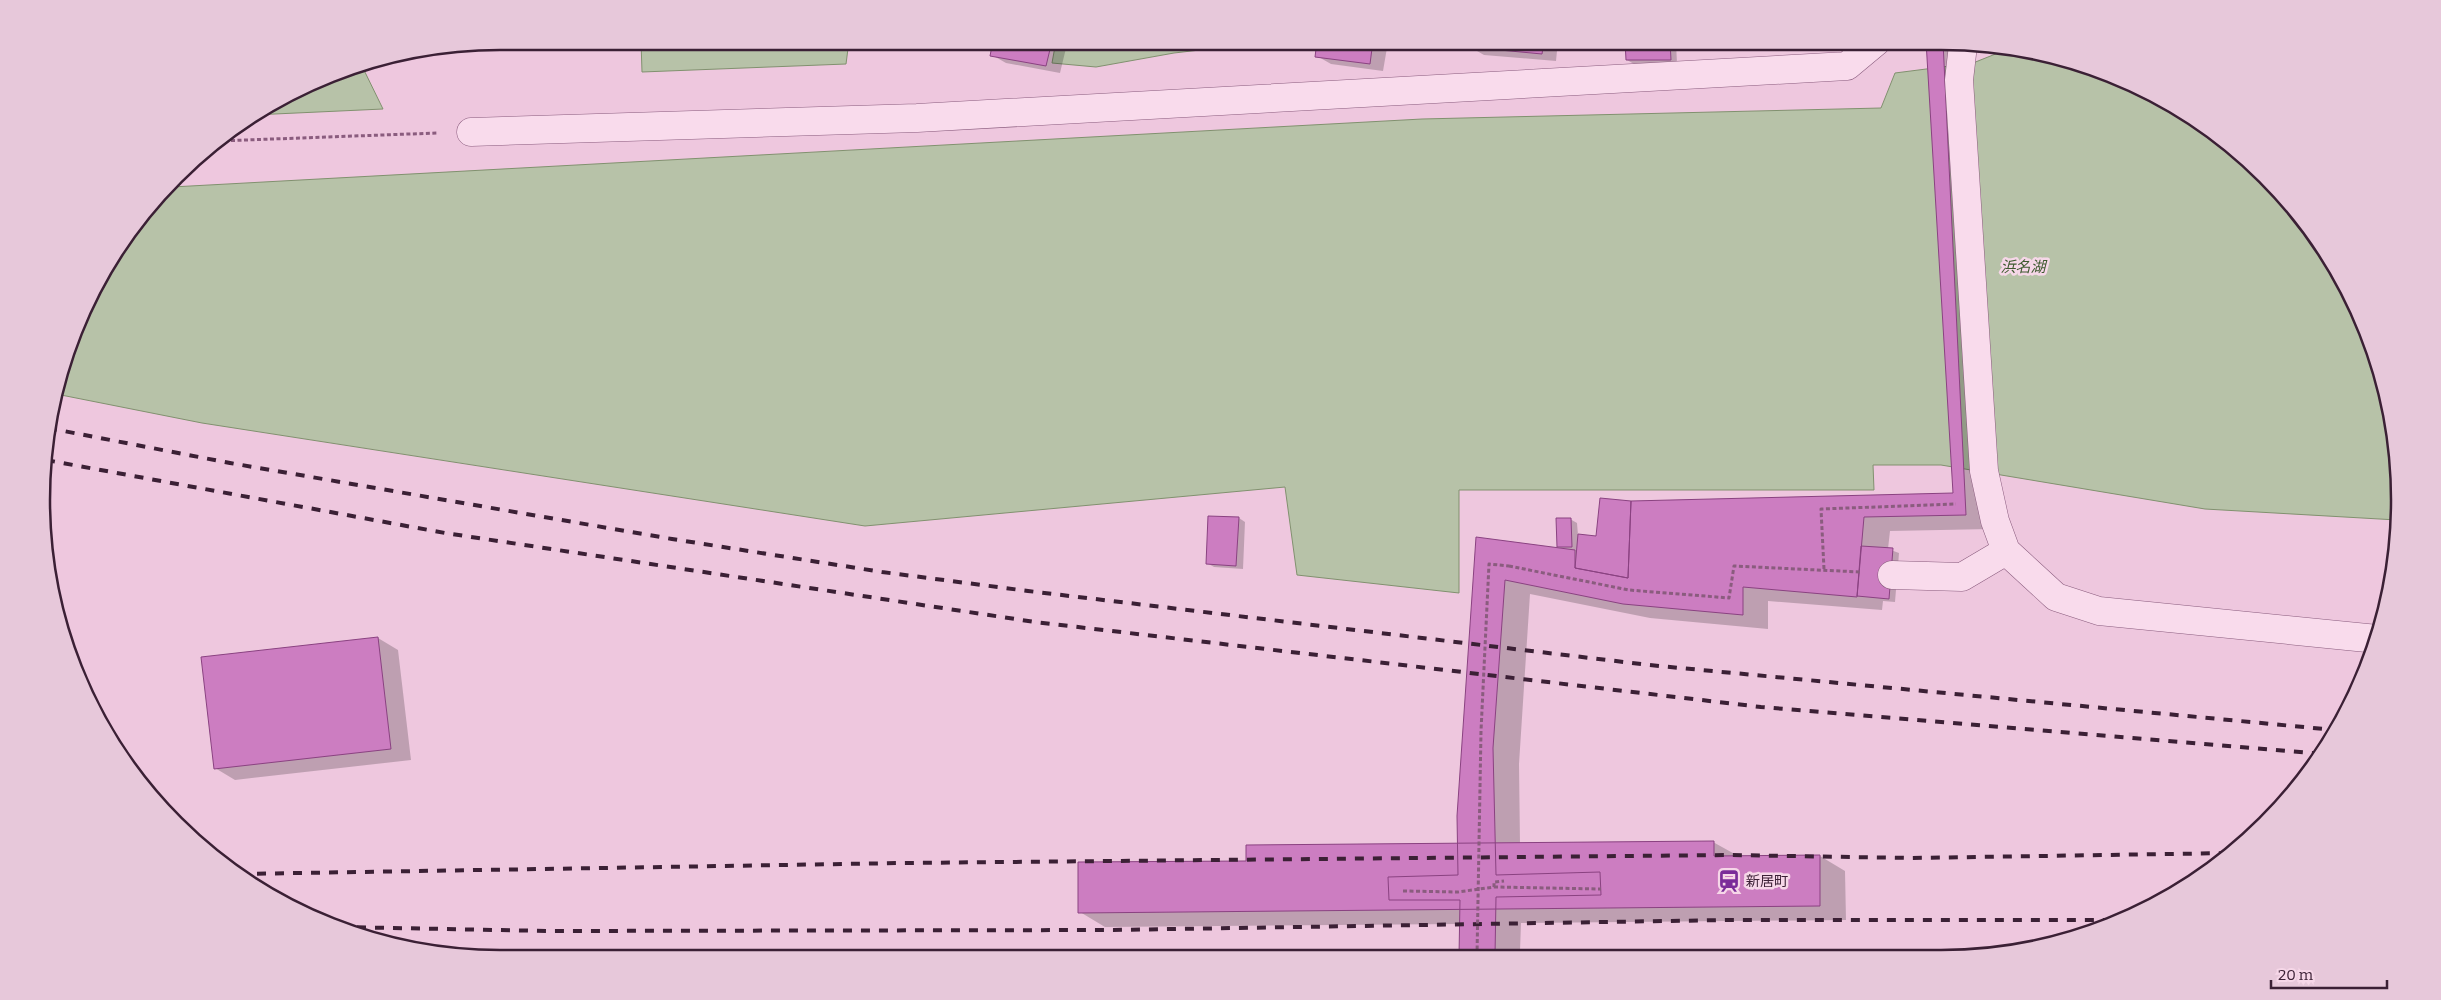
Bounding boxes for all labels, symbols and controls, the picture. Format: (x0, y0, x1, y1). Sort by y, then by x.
water label: 浜名湖 (2000, 258, 2047, 276)
station icon: 新居町 (1716, 868, 1742, 894)
place label: 新居町 (1746, 873, 1788, 890)
scale bar (2271, 958, 2387, 990)
text: 20 m (2278, 966, 2314, 984)

